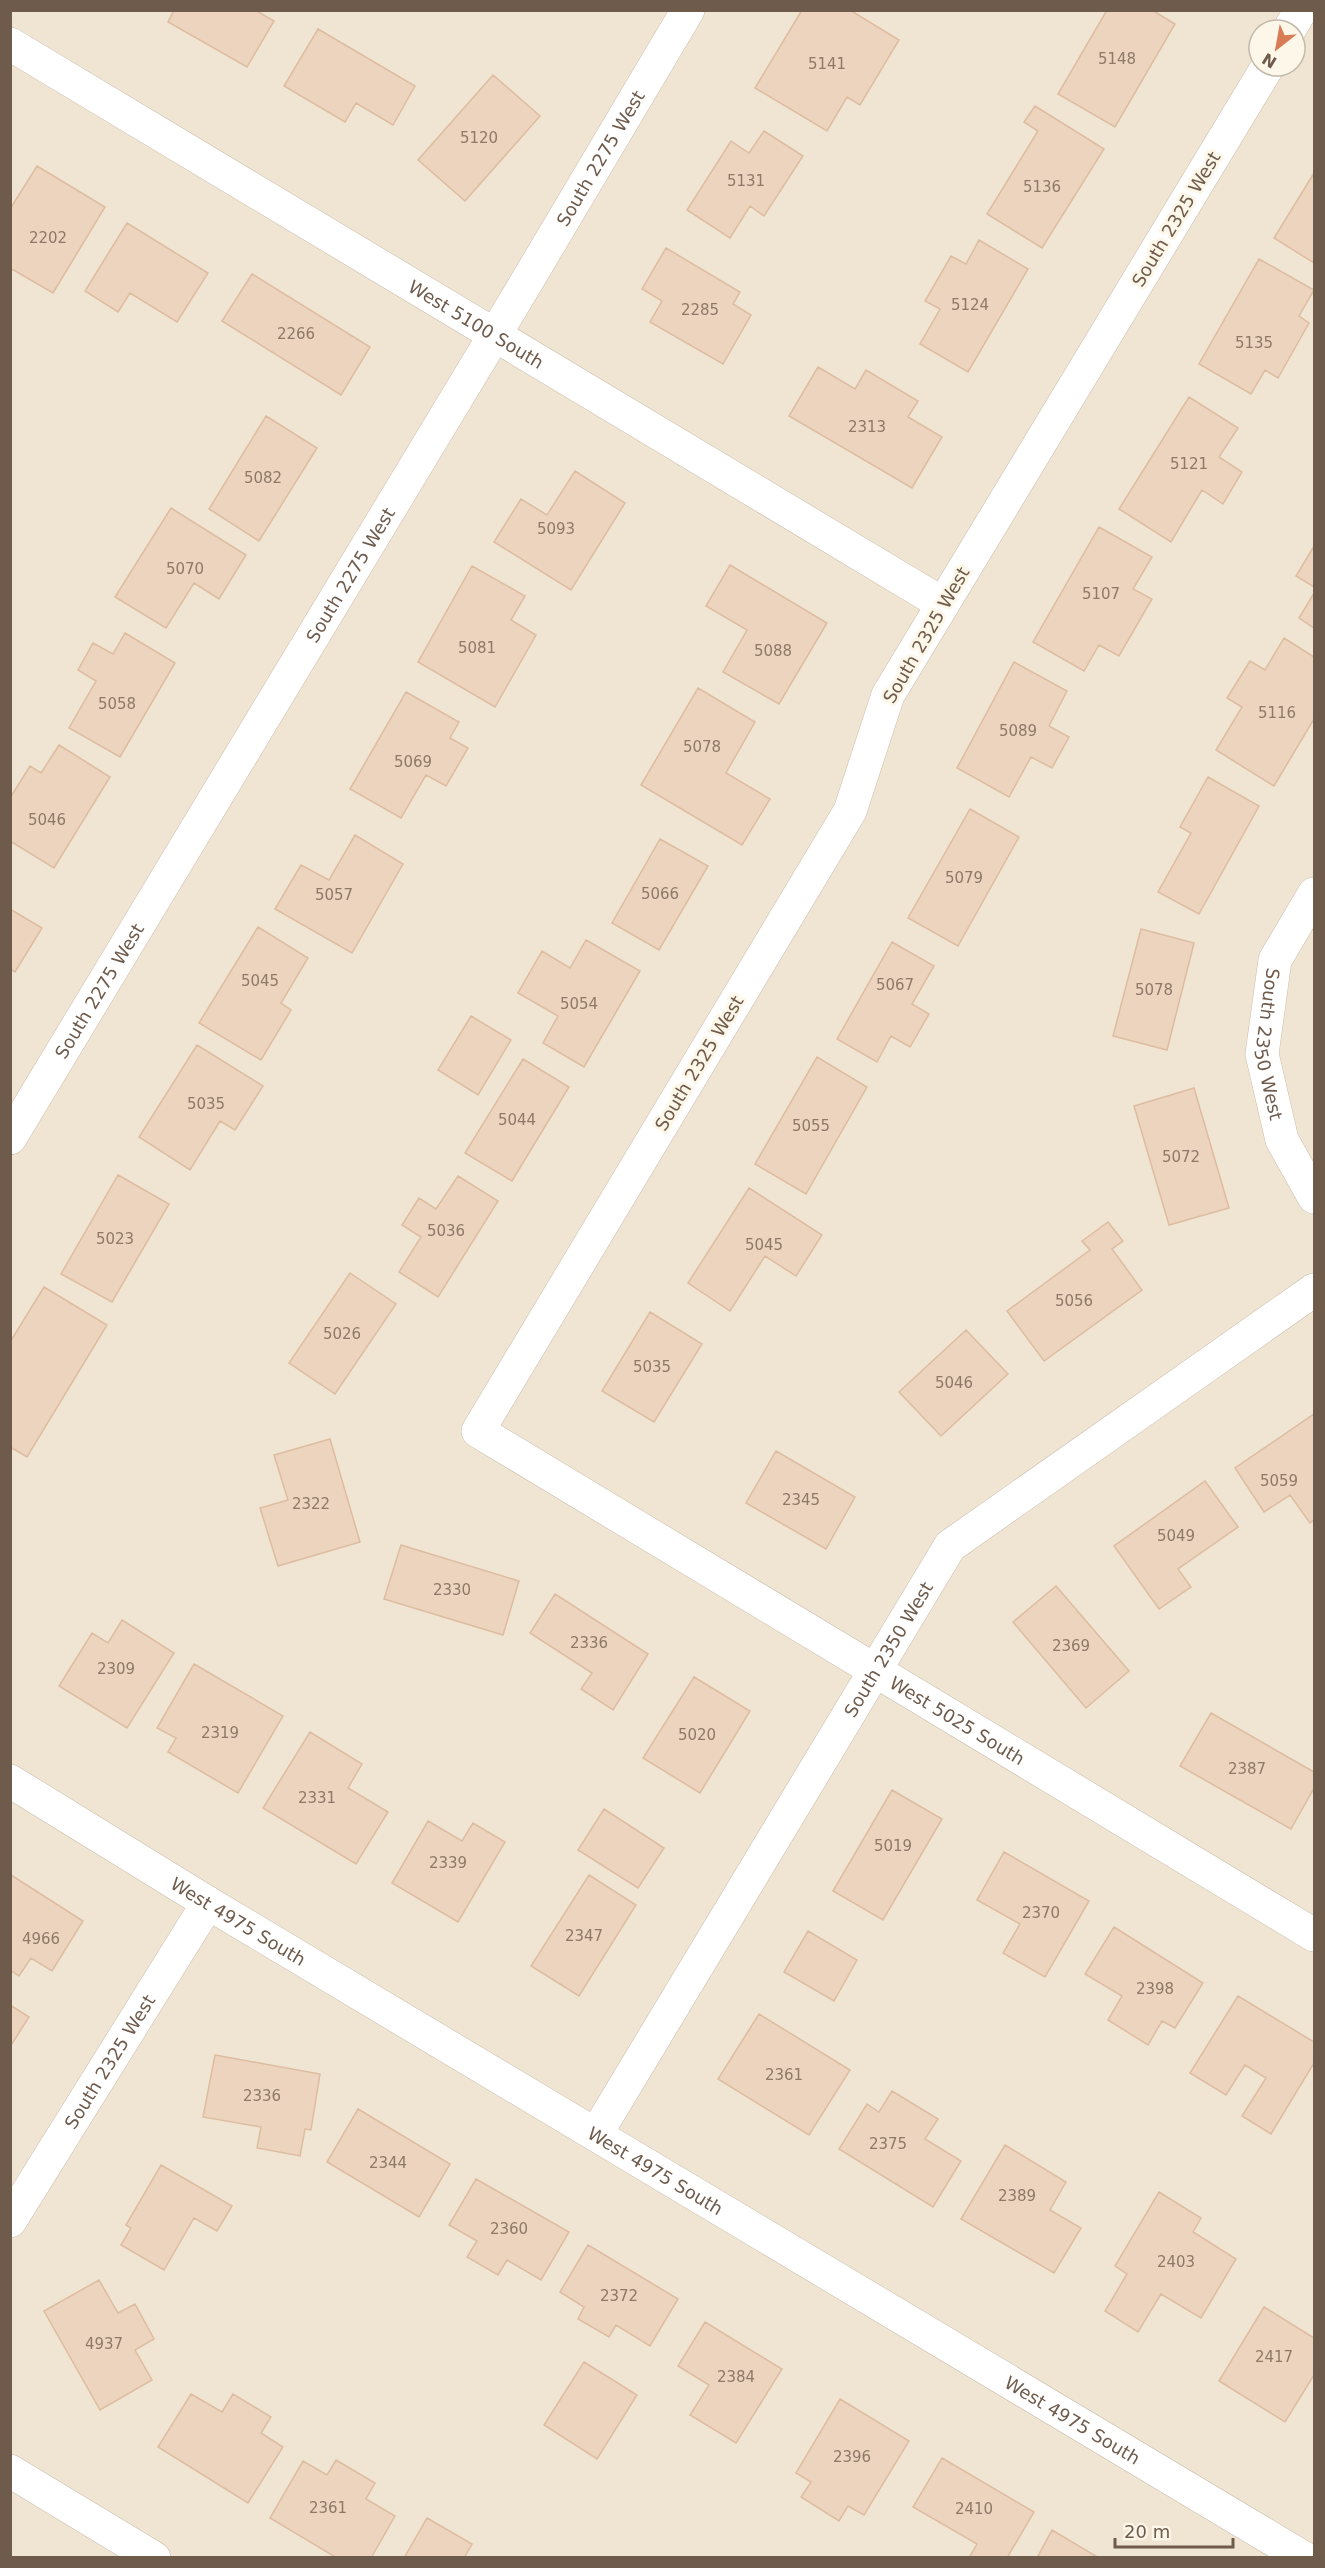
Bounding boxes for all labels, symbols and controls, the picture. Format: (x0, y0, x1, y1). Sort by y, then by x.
north arrow (1247, 18, 1307, 78)
text: N (1259, 49, 1280, 72)
house number: 5148 (1098, 50, 1136, 68)
house number: 5141 (808, 55, 846, 73)
street label: South 2275 West (552, 86, 648, 230)
house number: 5120 (460, 129, 498, 147)
street label: South 2325 West (1127, 148, 1225, 290)
house number: 5131 (727, 172, 765, 190)
house number: 5136 (1023, 178, 1061, 196)
house number: 2202 (29, 229, 67, 247)
street label: West 5100 South (405, 275, 548, 373)
house number: 5124 (951, 296, 989, 314)
house number: 2285 (681, 301, 719, 319)
house number: 2266 (277, 325, 315, 343)
house number: 5135 (1235, 334, 1273, 352)
house number: 2313 (848, 418, 886, 436)
house number: 5121 (1170, 455, 1208, 473)
house number: 5082 (244, 469, 282, 487)
street label: South 2275 West (301, 503, 399, 646)
house number: 5093 (537, 520, 575, 538)
house number: 5070 (166, 560, 204, 578)
street label: South 2325 West (878, 563, 974, 707)
house number: 5107 (1082, 585, 1120, 603)
house number: 5081 (458, 639, 496, 657)
house number: 5088 (754, 642, 792, 660)
house number: 5058 (98, 695, 136, 713)
house number: 5116 (1258, 704, 1296, 722)
house number: 5089 (999, 722, 1037, 740)
house number: 5078 (683, 738, 721, 756)
house number: 5069 (394, 753, 432, 771)
house number: 5046 (28, 811, 66, 829)
house number: 5079 (945, 869, 983, 887)
house number: 5066 (641, 885, 679, 903)
house number: 5057 (315, 886, 353, 904)
street label: South 2275 West (50, 919, 148, 1062)
street label: South 2350 West (1251, 967, 1287, 1122)
house number: 5045 (241, 972, 279, 990)
house number: 5067 (876, 976, 914, 994)
house number: 5078 (1135, 981, 1173, 999)
street label: South 2325 West (650, 992, 748, 1134)
house number: 5054 (560, 995, 598, 1013)
house number: 5035 (187, 1095, 225, 1113)
house number: 5044 (498, 1111, 536, 1129)
house number: 5055 (792, 1117, 830, 1135)
house number: 5072 (1162, 1148, 1200, 1166)
house number: 5036 (427, 1222, 465, 1240)
house number: 5023 (96, 1230, 134, 1248)
house number: 5045 (745, 1236, 783, 1254)
house number: 5056 (1055, 1292, 1093, 1310)
house number: 5026 (323, 1325, 361, 1343)
house number: 5035 (633, 1358, 671, 1376)
house number: 5046 (935, 1374, 973, 1392)
house number: 5059 (1260, 1472, 1298, 1490)
house number: 2345 (782, 1491, 820, 1509)
house number: 2322 (292, 1495, 330, 1513)
house number: 5049 (1157, 1527, 1195, 1545)
street label: South 2350 West (839, 1578, 937, 1720)
house number: 2330 (433, 1581, 471, 1599)
house number: 2336 (570, 1634, 608, 1652)
house number: 2369 (1052, 1637, 1090, 1655)
house number: 2309 (97, 1660, 135, 1678)
street label: West 5025 South (886, 1671, 1029, 1769)
house number: 2319 (201, 1724, 239, 1742)
house number: 5020 (678, 1726, 716, 1744)
house number: 2387 (1228, 1760, 1266, 1778)
house number: 2331 (298, 1789, 336, 1807)
house number: 5019 (874, 1837, 912, 1855)
house number: 2339 (429, 1854, 467, 1872)
street label: West 4975 South (167, 1872, 310, 1970)
house number: 2370 (1022, 1904, 1060, 1922)
house number: 2347 (565, 1927, 603, 1945)
house number: 4966 (22, 1930, 60, 1948)
house number: 2398 (1136, 1980, 1174, 1998)
street label: South 2325 West (60, 1991, 159, 2132)
house number: 2361 (765, 2066, 803, 2084)
house number: 2336 (243, 2087, 281, 2105)
street label: West 4975 South (584, 2122, 727, 2219)
house number: 2375 (869, 2135, 907, 2153)
house number: 2344 (369, 2154, 407, 2172)
house number: 2389 (998, 2187, 1036, 2205)
house number: 2360 (490, 2220, 528, 2238)
house number: 2403 (1157, 2253, 1195, 2271)
house number: 2372 (600, 2287, 638, 2305)
house number: 4937 (85, 2335, 123, 2353)
house number: 2417 (1255, 2348, 1293, 2366)
house number: 2384 (717, 2368, 755, 2386)
street label: West 4975 South (1001, 2371, 1144, 2468)
house number: 2396 (833, 2448, 871, 2466)
house number: 2361 (309, 2499, 347, 2517)
house number: 2410 (955, 2500, 993, 2518)
scale bar (1115, 2511, 1234, 2549)
text: 20 m (1124, 2521, 1170, 2542)

